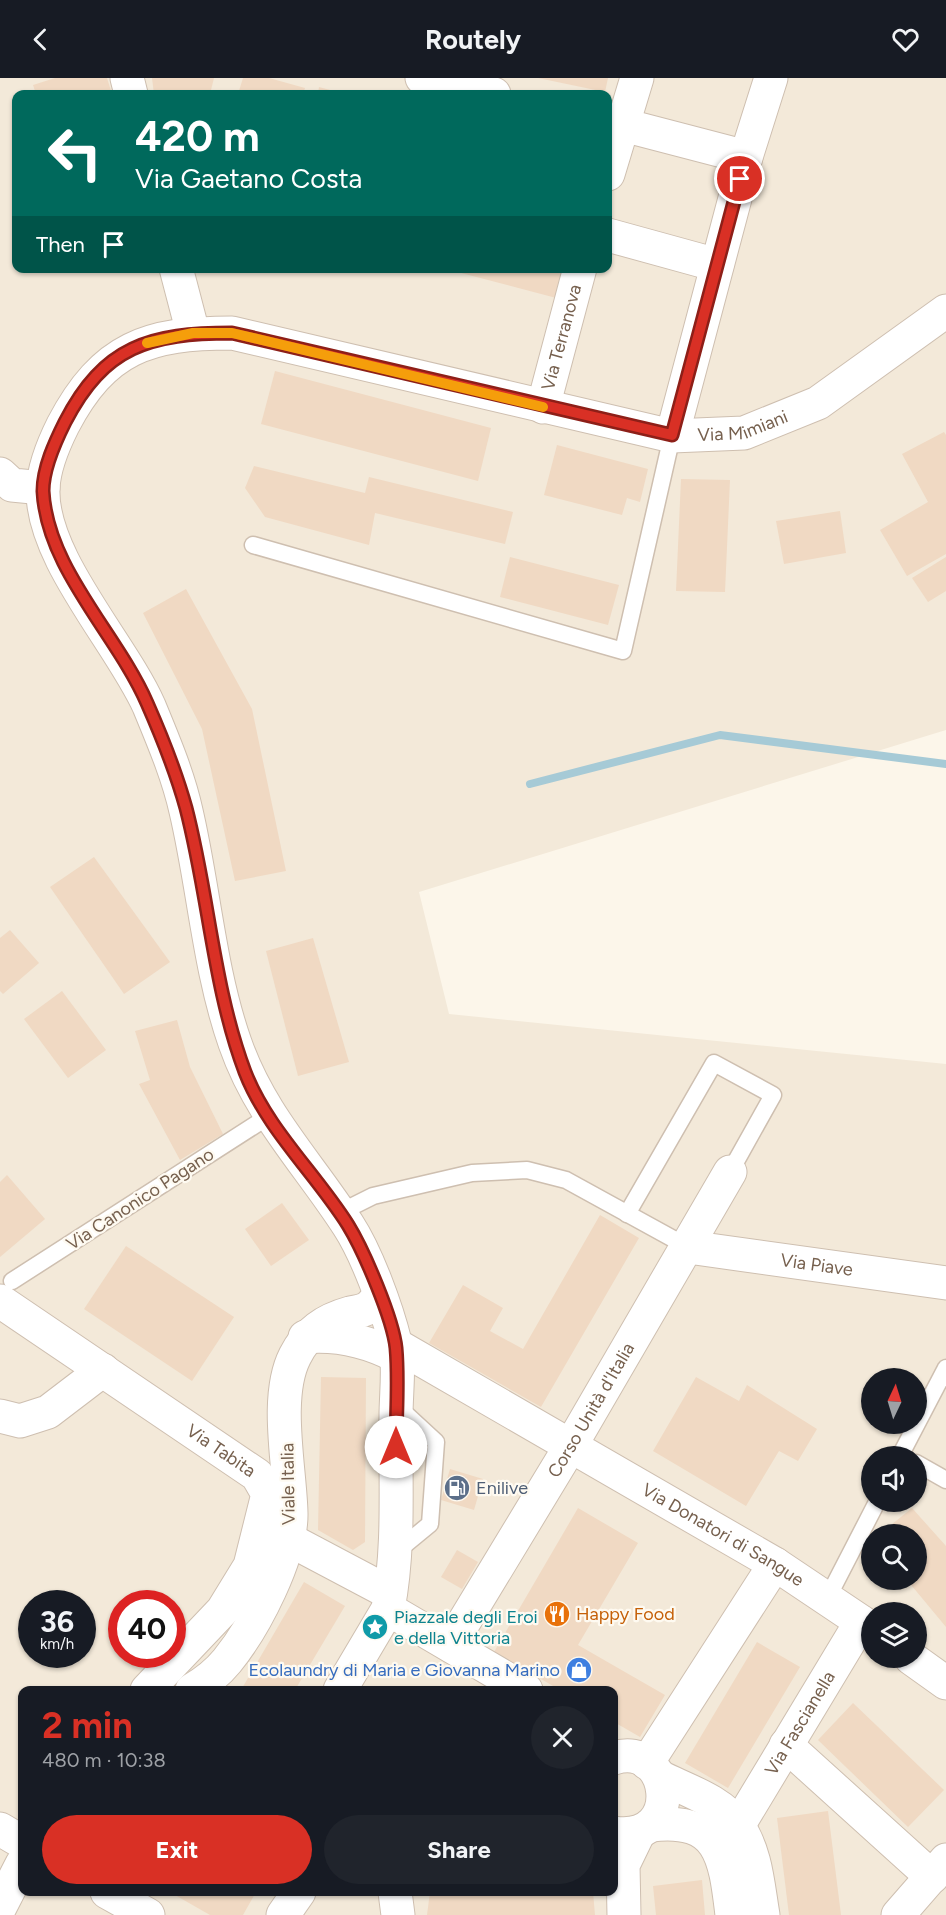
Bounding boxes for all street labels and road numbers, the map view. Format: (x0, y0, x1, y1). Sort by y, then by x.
street label: Via Terranova (537, 282, 586, 393)
street label: Via Mimiani (697, 405, 791, 446)
street label: Via Canonico Pagano (62, 1143, 218, 1255)
street label: Via Piave (779, 1249, 855, 1281)
street label: Corso Unità d'Italia (543, 1339, 639, 1482)
street label: Via Tabita (182, 1419, 260, 1482)
street label: Viale Italia (276, 1443, 300, 1525)
street label: Via Donatori di Sangue (638, 1478, 808, 1591)
street label: Via Fascianella (760, 1667, 840, 1779)

